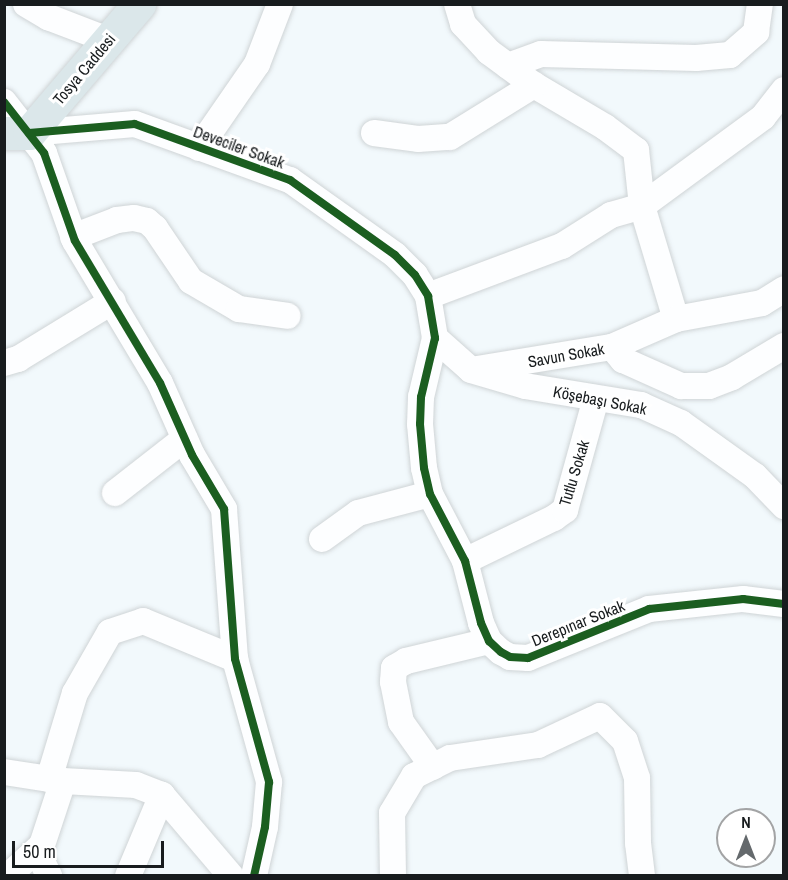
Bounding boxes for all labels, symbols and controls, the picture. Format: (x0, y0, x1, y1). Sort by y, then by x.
street label: Tosya Caddesi (49, 30, 119, 108)
street label: Deveciler Sokak (191, 122, 287, 172)
street label: Savun Sokak (526, 339, 606, 371)
street label: Köşebaşı Sokak (552, 382, 648, 418)
street label: Tutlu Sokak (555, 438, 593, 508)
street label: Derepınar Sokak (529, 596, 627, 650)
north arrow (716, 808, 776, 868)
text: N (741, 811, 751, 833)
scale bar (15, 829, 166, 867)
text: 50 m (23, 839, 56, 864)

